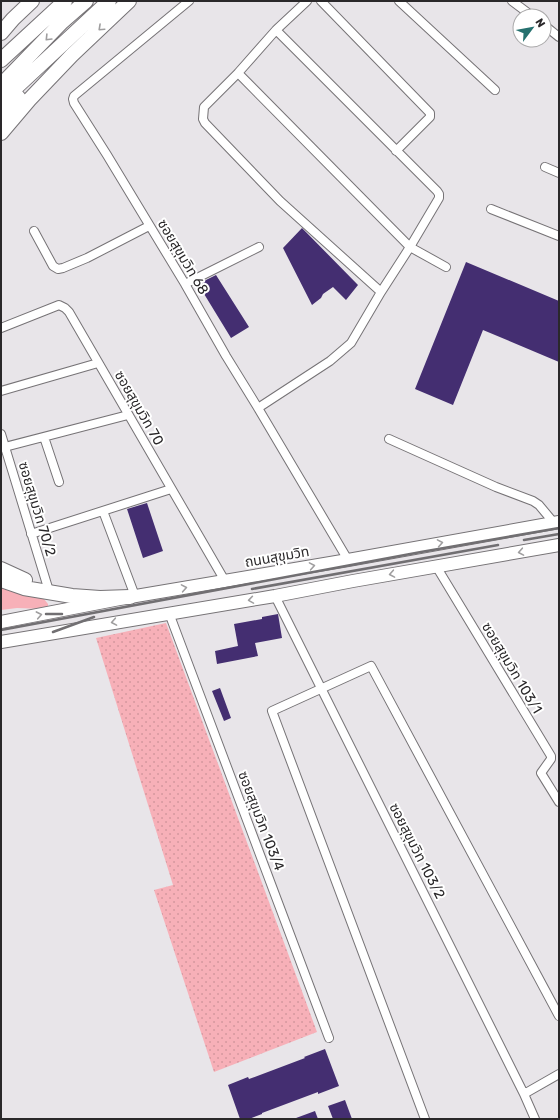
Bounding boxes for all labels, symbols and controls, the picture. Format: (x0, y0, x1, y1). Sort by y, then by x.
north arrow (512, 8, 552, 48)
text: N (532, 16, 548, 30)
one-way arrow (98, 23, 106, 31)
one-way arrow (45, 33, 52, 40)
street label: ซอยสุขุมวิท 68 (154, 216, 212, 298)
street label: ซอยสุขุมวิท 70 (111, 368, 167, 448)
street label: ซอยสุขุมวิท 70/2 (15, 460, 59, 558)
one-way arrow (437, 540, 444, 548)
street label: ถนนสุขุมวิท (243, 543, 311, 571)
one-way arrow (517, 547, 524, 555)
one-way arrow (309, 562, 316, 571)
one-way arrow (389, 569, 396, 578)
one-way arrow (181, 584, 187, 593)
one-way arrow (248, 595, 254, 603)
one-way arrow (36, 611, 42, 620)
one-way arrow (111, 617, 117, 626)
street label: ซอยสุขุมวิท 103/1 (478, 619, 546, 717)
street label: ซอยสุขุมวิท 103/4 (234, 769, 288, 873)
street label: ซอยสุขุมวิท 103/2 (386, 800, 448, 902)

